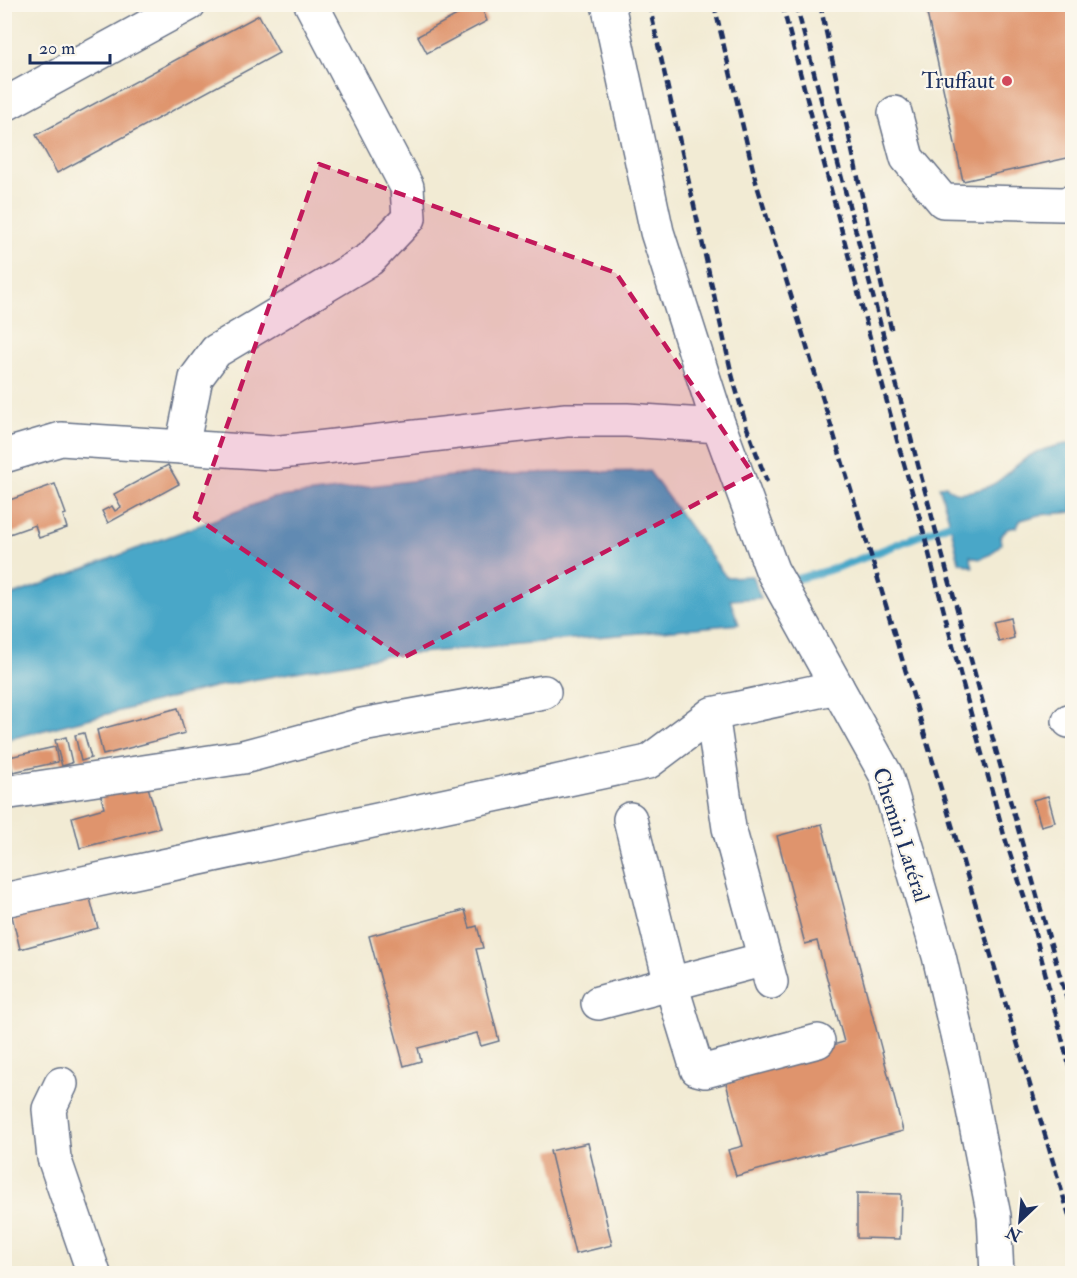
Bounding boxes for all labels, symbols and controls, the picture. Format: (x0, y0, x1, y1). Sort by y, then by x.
scale bar (30, 27, 110, 65)
text: 20 m (39, 37, 75, 60)
place label: Truffaut (921, 67, 995, 95)
marker: Truffaut (1000, 74, 1014, 88)
street label: Chemin Latéral (866, 764, 936, 906)
north arrow (990, 1191, 1050, 1251)
text: N (1002, 1221, 1026, 1246)

